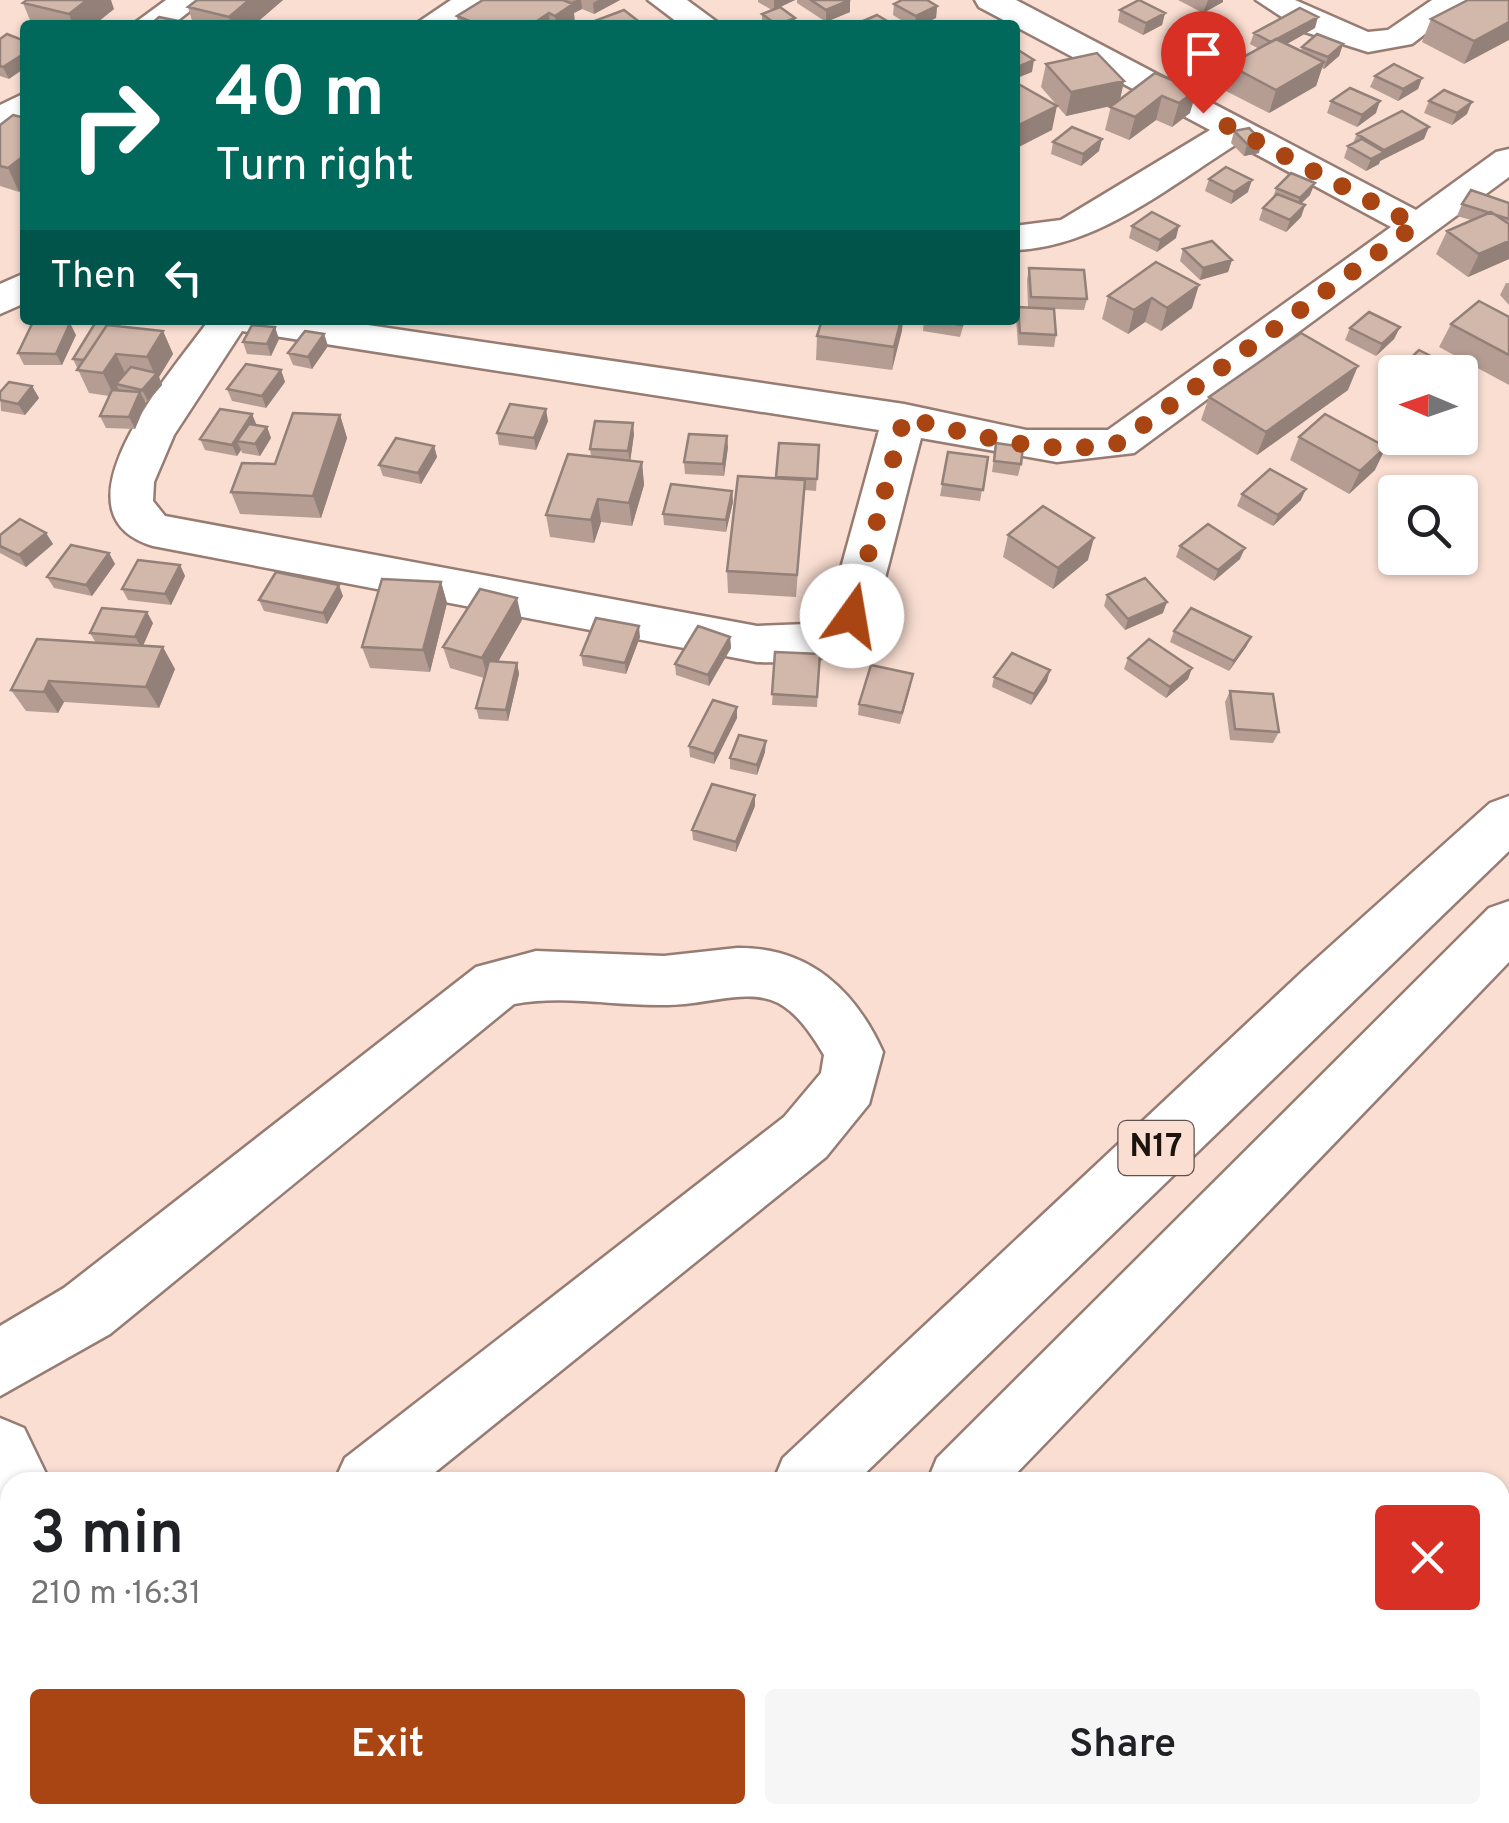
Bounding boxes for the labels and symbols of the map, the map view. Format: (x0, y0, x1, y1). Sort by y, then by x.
pin (1161, 11, 1246, 114)
north arrow (1378, 355, 1478, 455)
position arrow (800, 564, 904, 668)
road number: N17 (1118, 1121, 1194, 1175)

